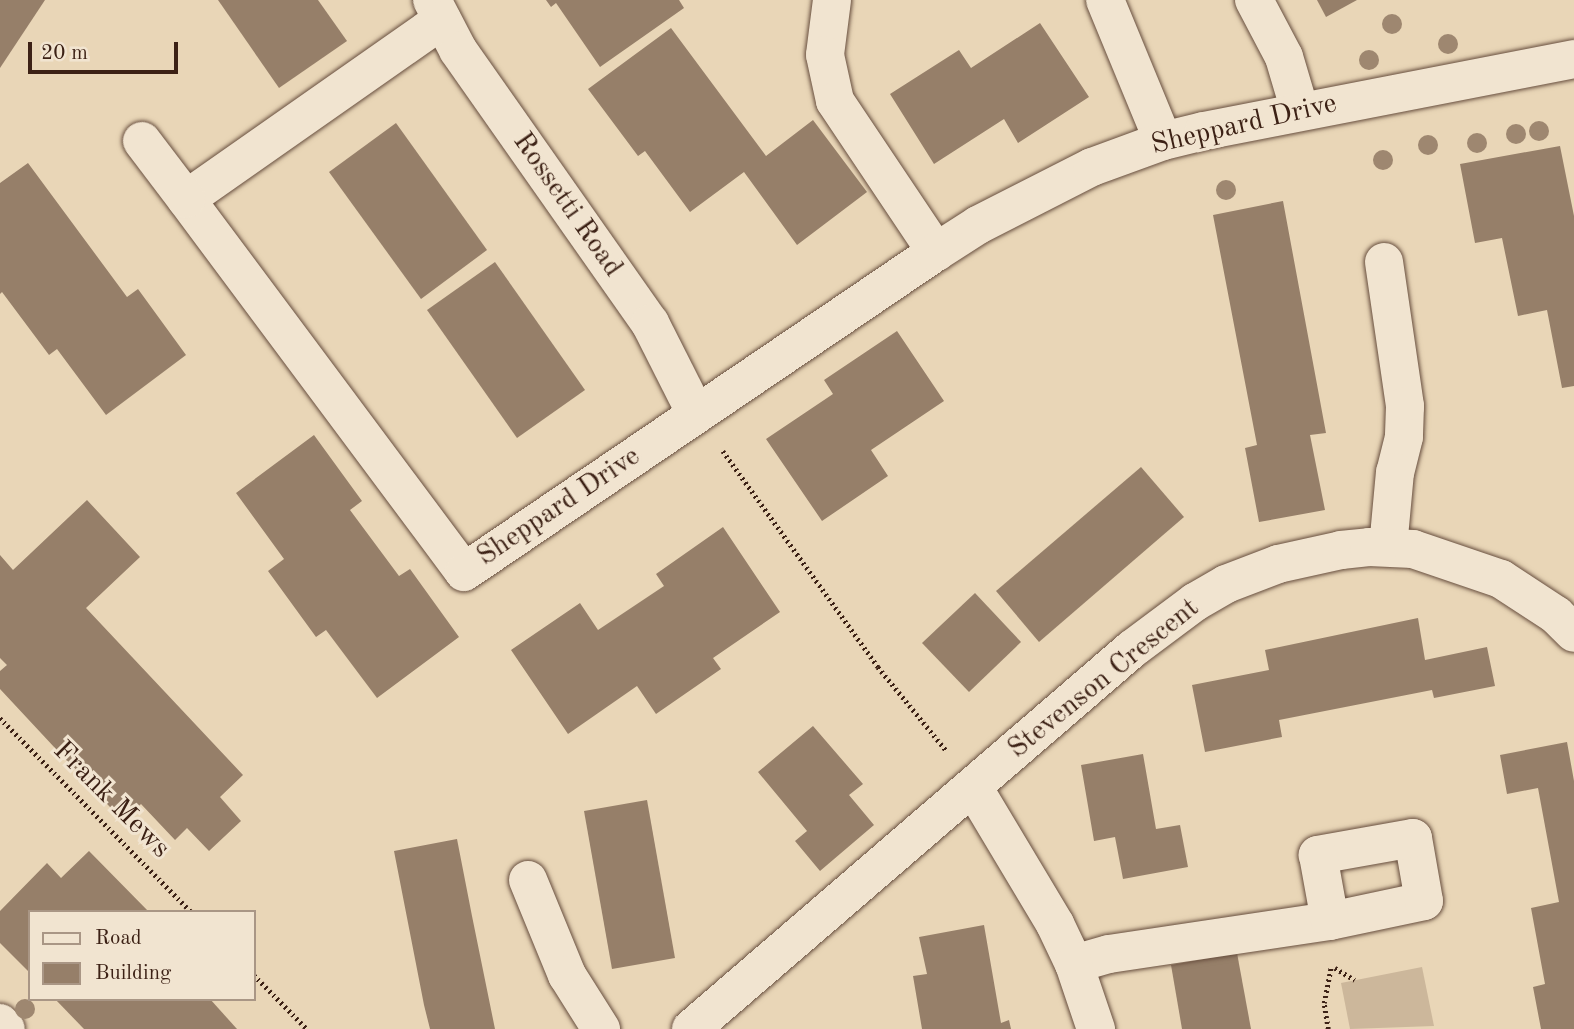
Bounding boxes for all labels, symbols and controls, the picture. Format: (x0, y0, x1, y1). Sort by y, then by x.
scale bar (32, 28, 182, 72)
text: 20 m (41, 43, 88, 64)
street label: Sheppard Drive (1148, 87, 1340, 163)
street label: Rossetti Road (505, 126, 629, 284)
street label: Sheppard Drive (471, 440, 647, 574)
street label: Stevenson Crescent (1002, 592, 1206, 766)
street label: Frank Mews (45, 734, 177, 866)
legend (28, 910, 256, 1001)
text: Road (95, 928, 142, 949)
text: Building (95, 963, 171, 984)

